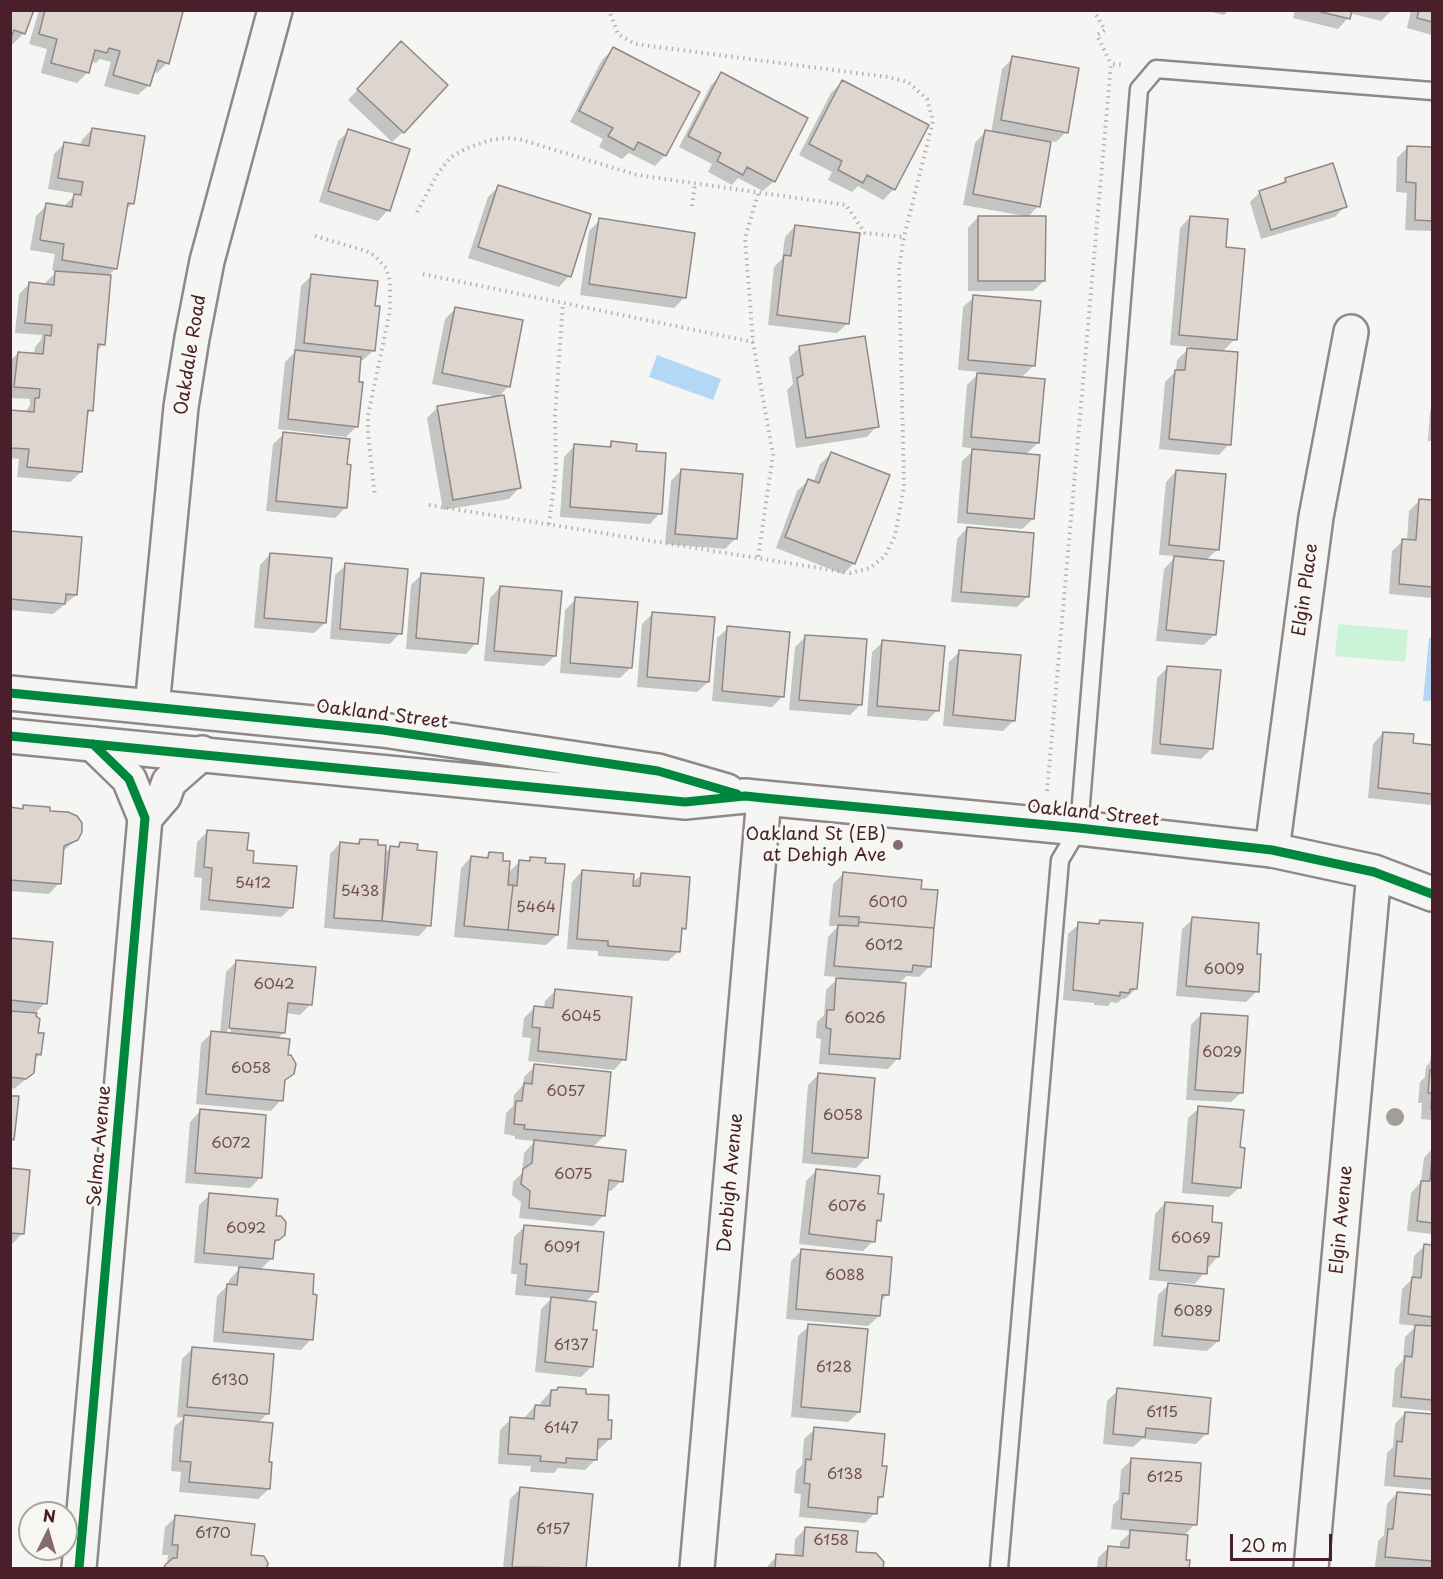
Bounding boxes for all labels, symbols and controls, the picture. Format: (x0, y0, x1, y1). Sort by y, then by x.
street label: Oakdale Road (171, 293, 211, 417)
street label: Elgin Place (1289, 542, 1323, 638)
street label: Oakland Street (315, 696, 449, 734)
street label: Oakland Street (1026, 796, 1160, 832)
place label: Oakland St (EB) at Dehigh Ave (746, 824, 886, 866)
marker: Oakland St (EB) at Dehigh Ave (891, 838, 905, 852)
house number: 5412 (235, 875, 271, 893)
house number: 5438 (341, 883, 379, 901)
house number: 6010 (869, 894, 907, 912)
house number: 5464 (516, 899, 556, 917)
house number: 6012 (865, 937, 903, 955)
house number: 6009 (1203, 961, 1245, 979)
house number: 6042 (253, 976, 295, 994)
house number: 6045 (561, 1008, 601, 1026)
house number: 6026 (844, 1010, 886, 1028)
house number: 6029 (1202, 1044, 1242, 1062)
house number: 6058 (231, 1060, 271, 1078)
house number: 6057 (547, 1083, 585, 1101)
street label: Selma Avenue (84, 1085, 116, 1207)
house number: 6058 (823, 1107, 863, 1125)
street label: Denbigh Avenue (714, 1112, 748, 1254)
house number: 6072 (211, 1135, 251, 1153)
street label: Elgin Avenue (1326, 1165, 1358, 1275)
house number: 6075 (554, 1166, 592, 1184)
house number: 6076 (828, 1198, 866, 1216)
house number: 6092 (226, 1220, 266, 1238)
house number: 6069 (1171, 1230, 1211, 1248)
house number: 6091 (544, 1239, 580, 1257)
house number: 6088 (825, 1267, 865, 1285)
house number: 6089 (1174, 1303, 1212, 1321)
house number: 6137 (554, 1337, 588, 1355)
house number: 6128 (816, 1359, 852, 1377)
house number: 6130 (211, 1372, 249, 1390)
house number: 6115 (1146, 1404, 1178, 1422)
house number: 6147 (544, 1420, 578, 1438)
house number: 6138 (827, 1466, 863, 1484)
house number: 6125 (1147, 1469, 1183, 1487)
north arrow (18, 1501, 78, 1561)
text: N (42, 1503, 57, 1528)
house number: 6157 (536, 1521, 570, 1539)
scale bar (1233, 1522, 1335, 1560)
house number: 6170 (195, 1525, 231, 1543)
text: 20 m (1241, 1531, 1287, 1558)
house number: 6158 (813, 1532, 849, 1550)

